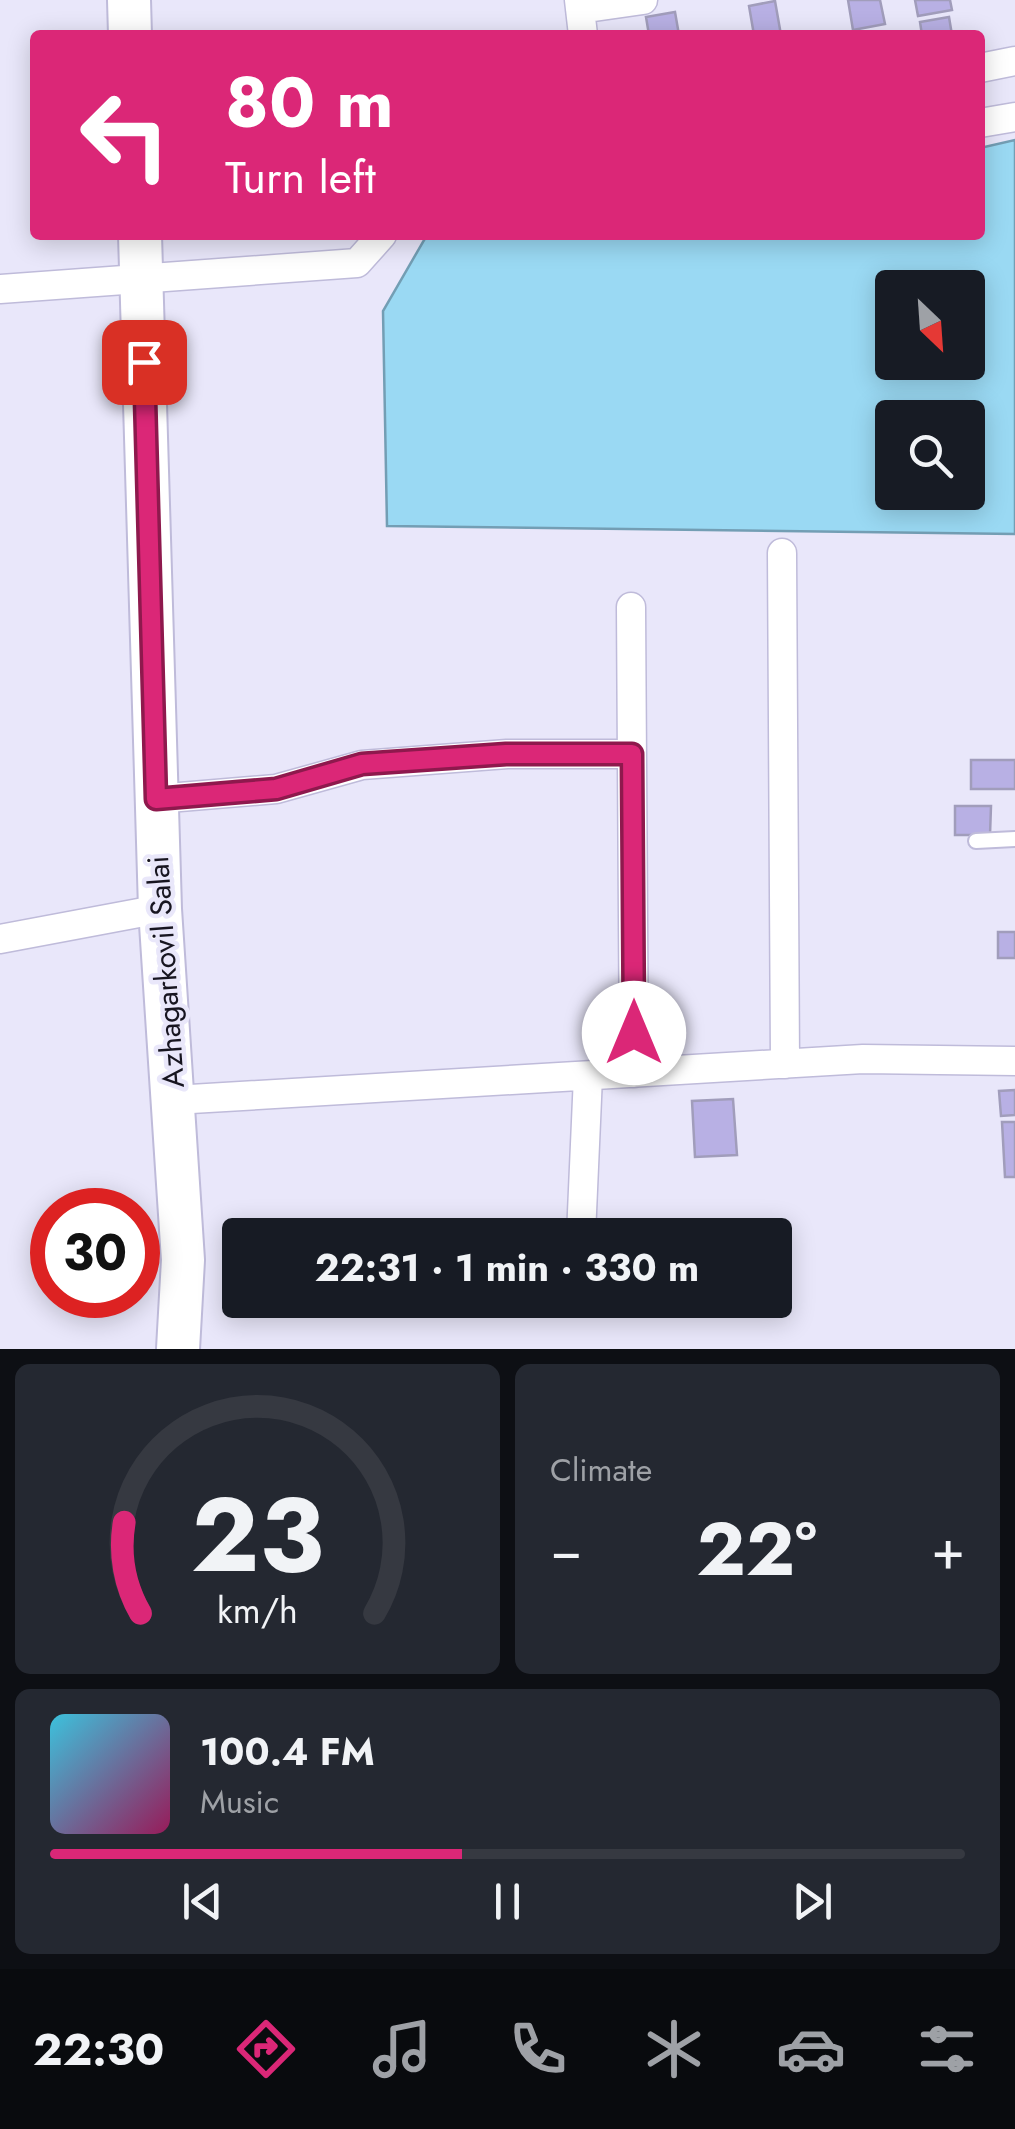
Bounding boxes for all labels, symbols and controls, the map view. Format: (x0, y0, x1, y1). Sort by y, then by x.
text: 80 m (225, 52, 394, 153)
icon: left (60, 70, 190, 200)
text: Turn left (225, 145, 376, 210)
north arrow (875, 270, 985, 380)
map controls (875, 270, 985, 510)
pin (102, 320, 187, 405)
icon: arrive (117, 335, 172, 390)
button: search (875, 400, 985, 510)
street label: Azhagarkovil Salai (136, 854, 195, 1090)
position arrow (582, 981, 686, 1085)
speed limit sign: 30 (30, 1188, 160, 1318)
text: 22:31 · 1 min · 330 m (315, 1240, 699, 1295)
text: Climate (550, 1447, 652, 1493)
text: 23 (191, 1460, 324, 1610)
text: 22° (696, 1495, 817, 1603)
text: − (550, 1510, 582, 1590)
text: + (931, 1510, 965, 1590)
text: km/h (217, 1585, 298, 1636)
text: 100.4 FM (200, 1724, 375, 1779)
text: Music (200, 1779, 279, 1825)
icon: previous (175, 1874, 230, 1929)
icon: pause (480, 1874, 535, 1929)
icon: next (785, 1874, 840, 1929)
icon: directions (231, 2014, 301, 2084)
icon: music (367, 2014, 437, 2084)
icon: phone (503, 2014, 573, 2084)
icon: climate (639, 2014, 709, 2084)
icon: car (776, 2014, 846, 2084)
icon: filters (912, 2014, 982, 2084)
text: 22:30 (33, 2017, 164, 2082)

